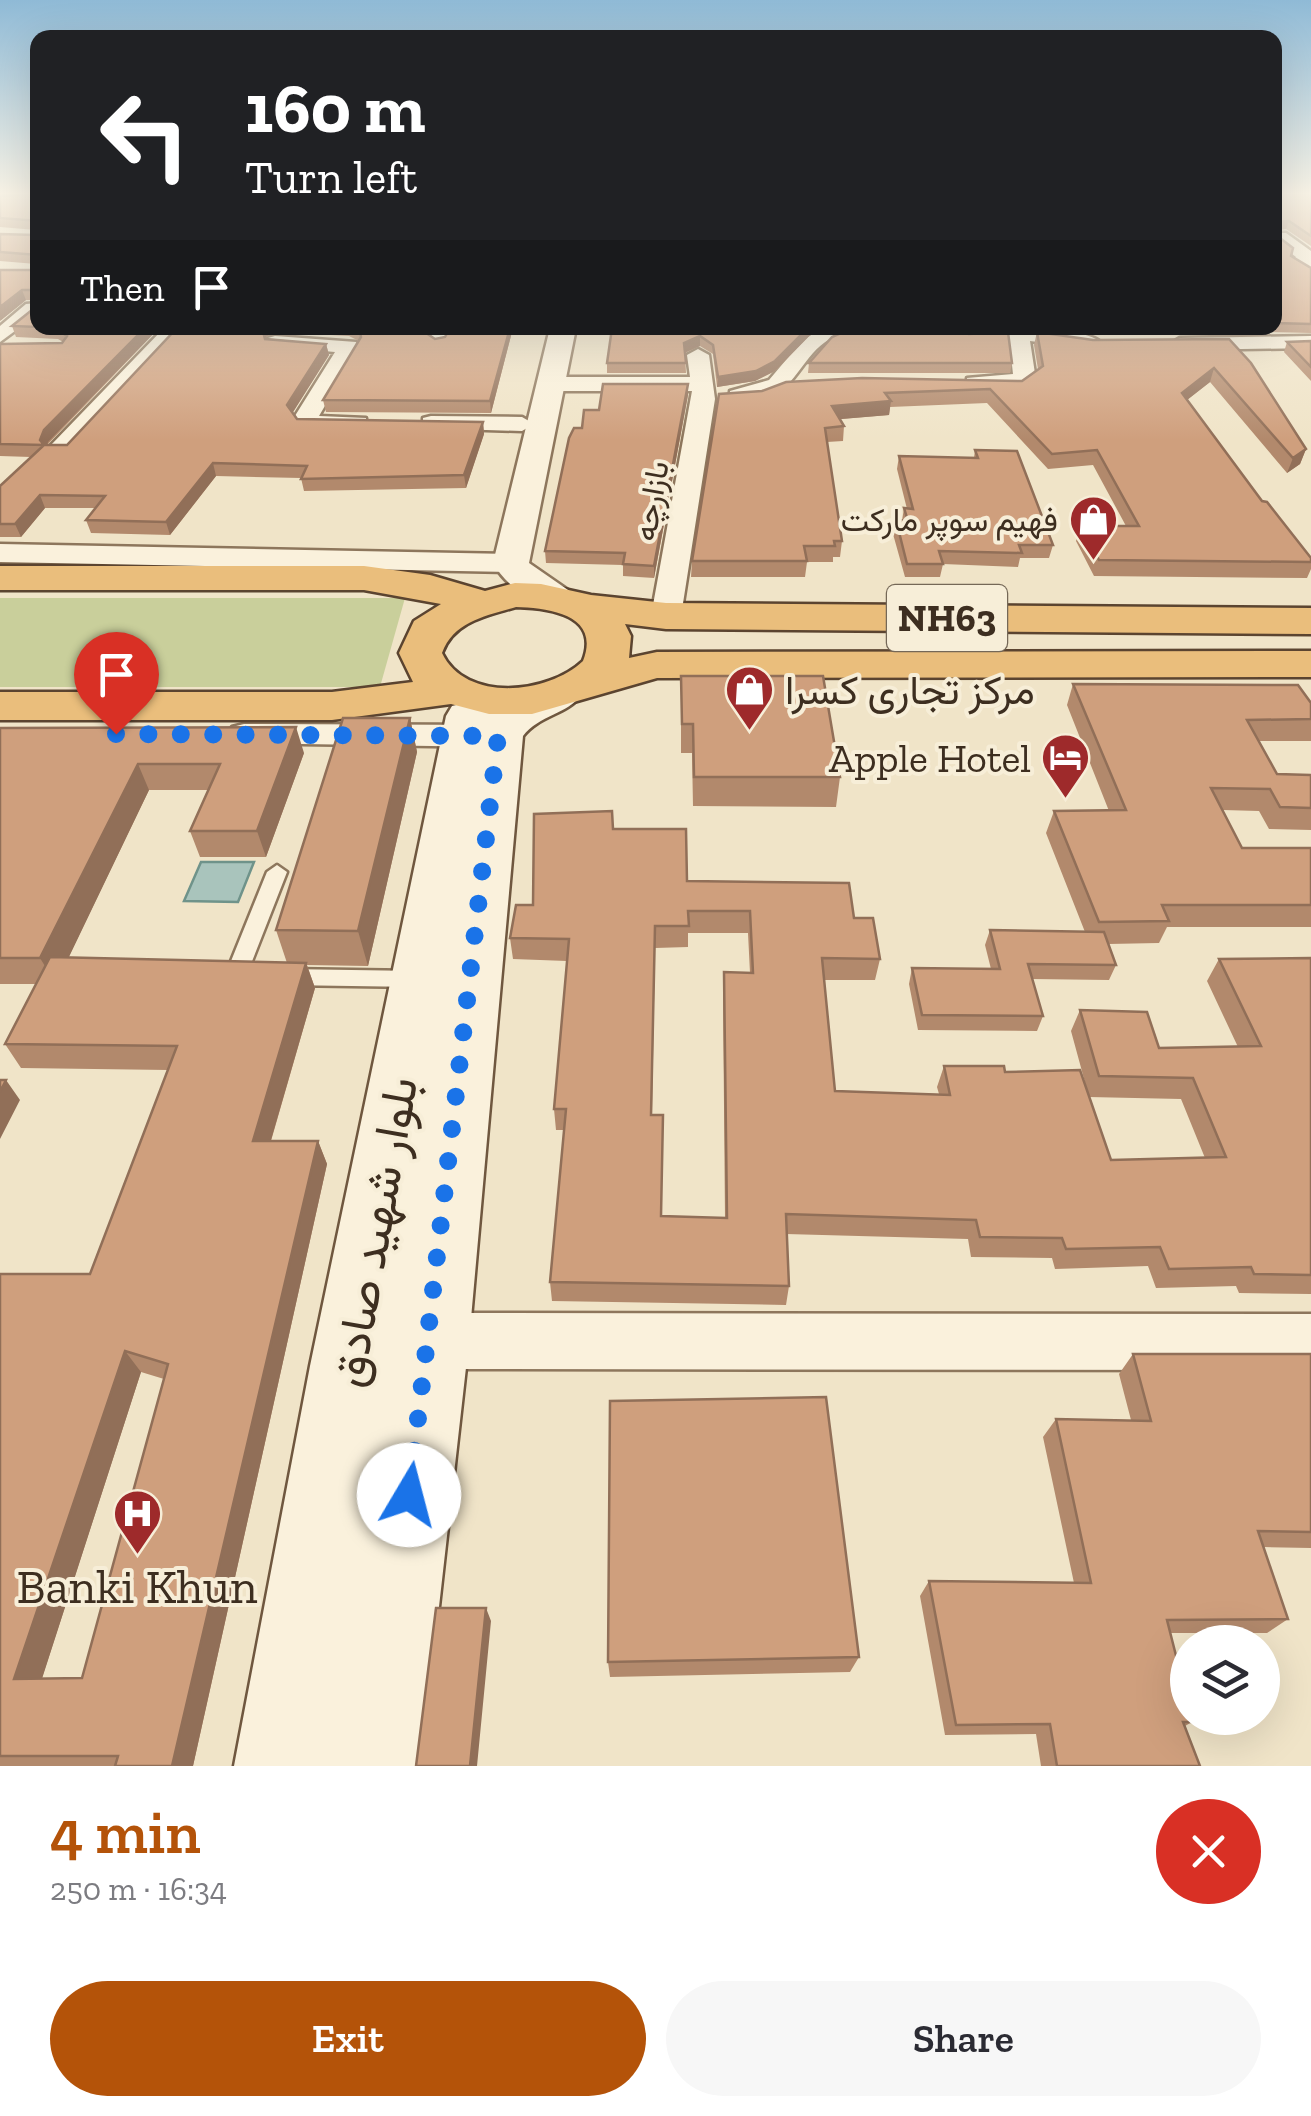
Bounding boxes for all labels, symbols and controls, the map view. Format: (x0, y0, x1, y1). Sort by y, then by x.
text: 160 m (245, 66, 426, 150)
icon: left (80, 70, 210, 200)
text: Turn left (245, 151, 417, 205)
icon: arrive (184, 260, 239, 315)
text: Then (80, 265, 164, 311)
street label: بازارچه (625, 458, 680, 544)
shop icon: فهیم سوپر مارکت (1067, 494, 1119, 562)
place label: فهیم سوپر مارکت (841, 501, 1058, 542)
road number: NH63 (887, 585, 1007, 651)
pin (74, 632, 159, 735)
icon: arrive (89, 647, 144, 702)
shop icon: مرکز تجاری کسرا (724, 664, 776, 732)
place label: مرکز تجاری کسرا (785, 666, 1035, 715)
hotel icon: Apple Hotel (1040, 732, 1092, 800)
place label: Apple Hotel (829, 734, 1031, 782)
street label: بلوار شهید صادق (319, 1073, 430, 1392)
position arrow (357, 1443, 461, 1547)
hospital icon: Banki Khun (111, 1488, 163, 1556)
place label: Banki Khun (16, 1558, 258, 1615)
map controls (1170, 1625, 1280, 1735)
button: layers (1170, 1625, 1280, 1735)
text: 4 min (50, 1796, 201, 1868)
button: close (1156, 1799, 1261, 1904)
text: 250 m · 16:34 (50, 1870, 227, 1908)
button: Exit (50, 1981, 646, 2096)
button: Share (666, 1981, 1261, 2096)

